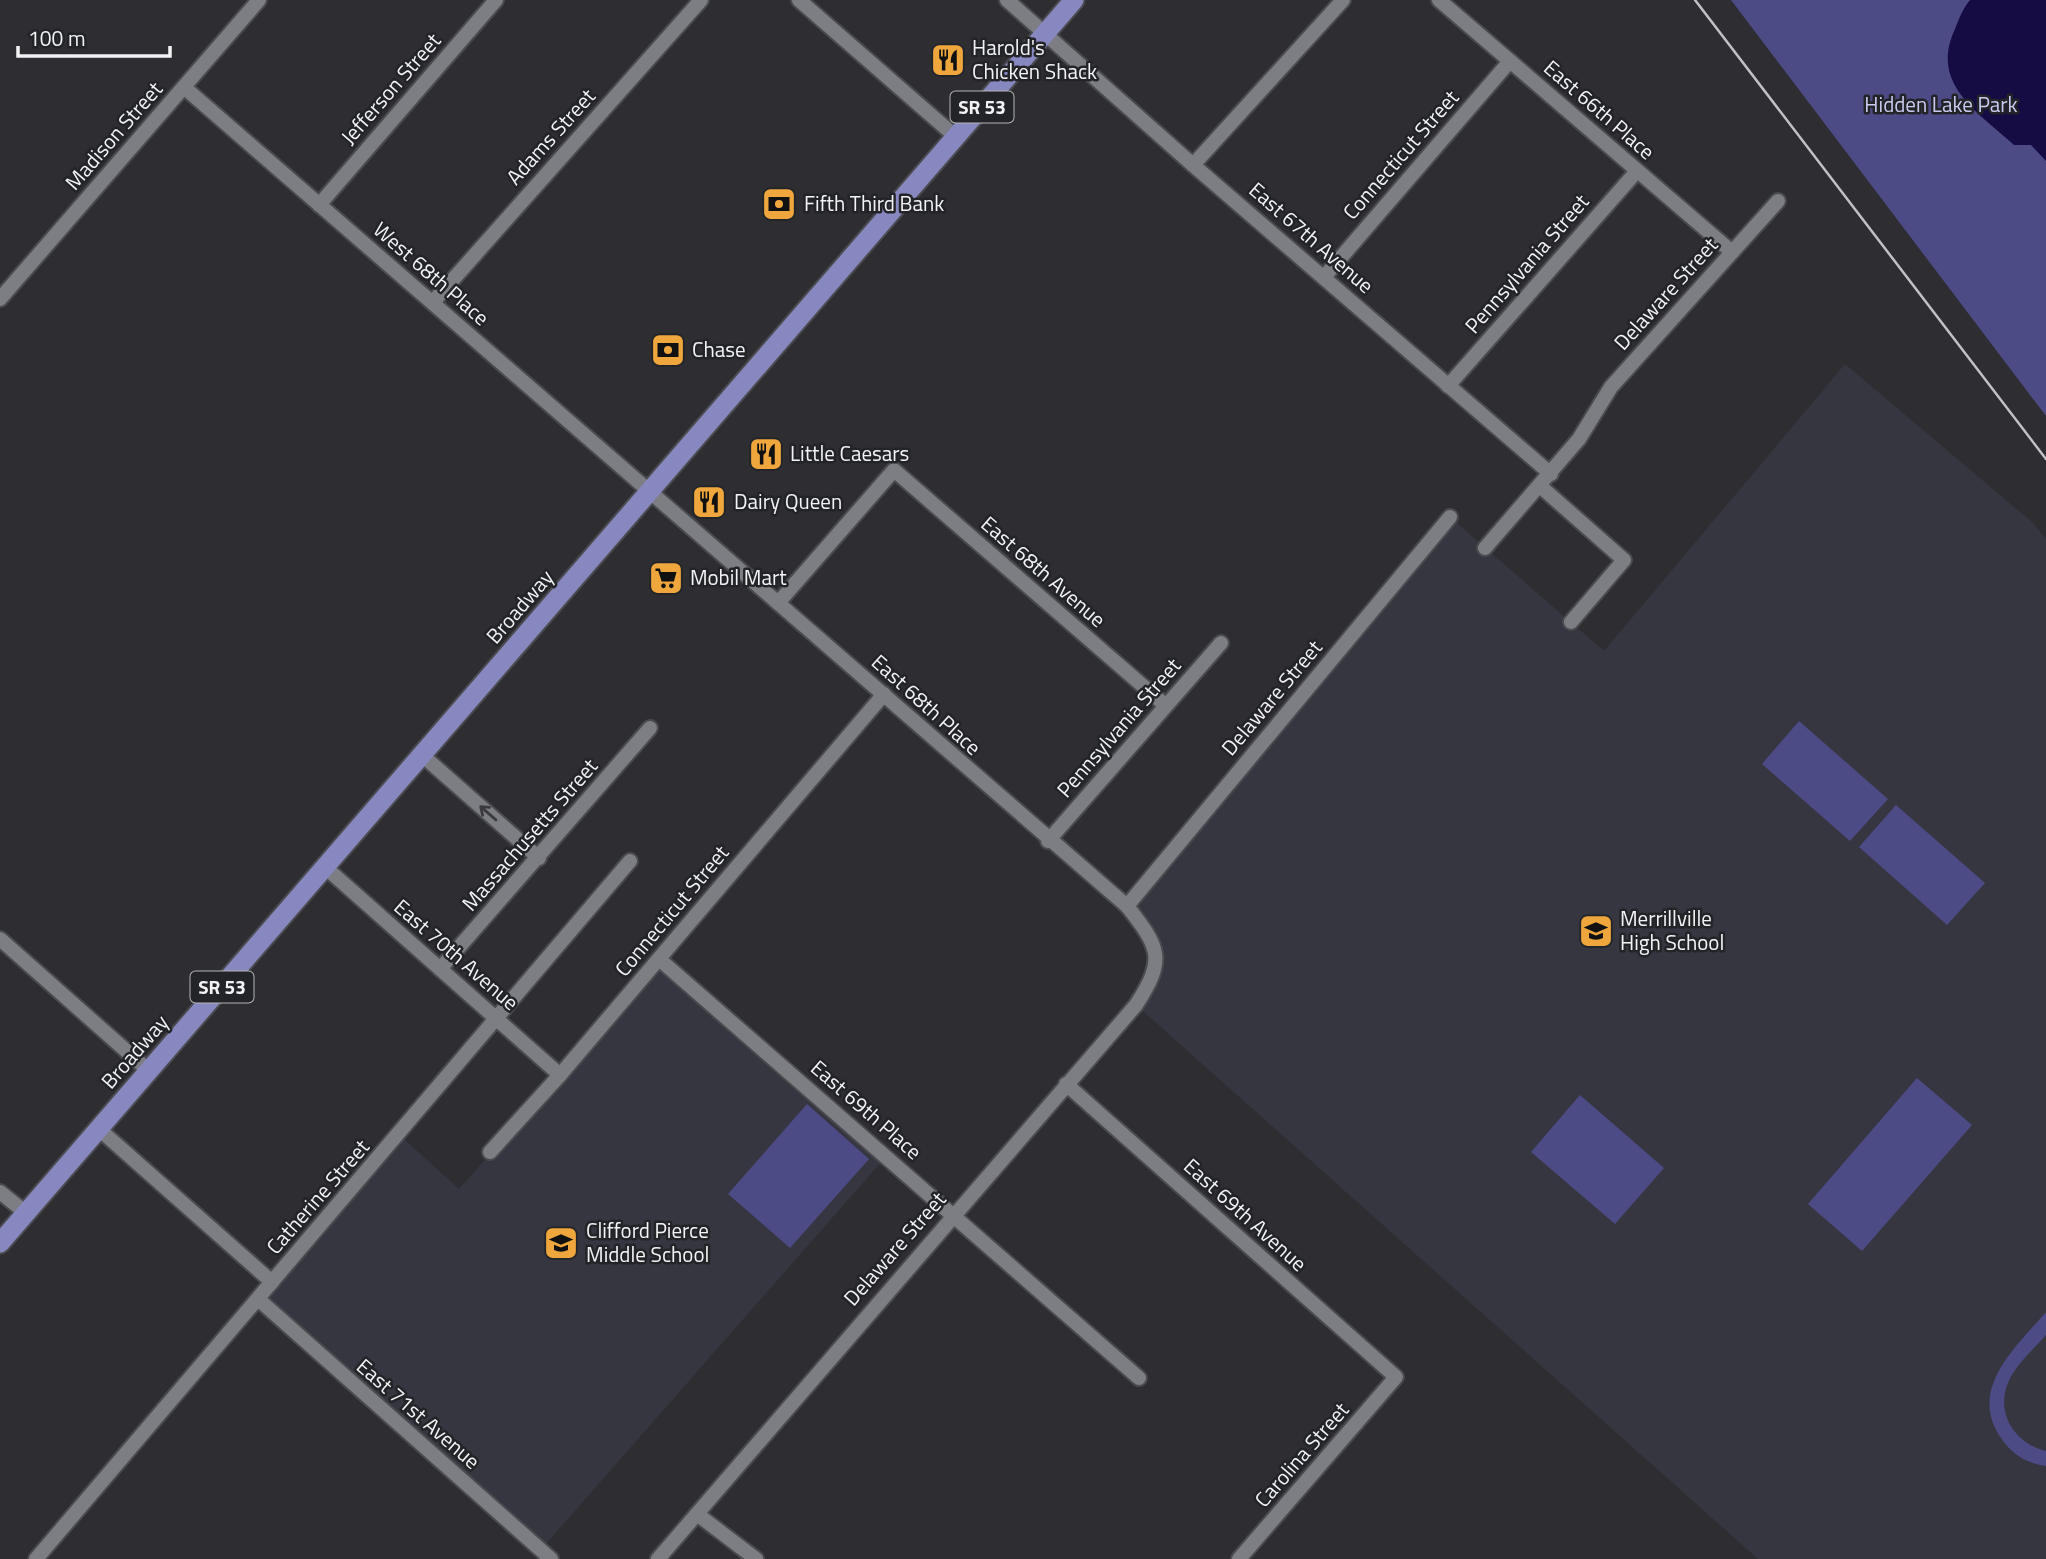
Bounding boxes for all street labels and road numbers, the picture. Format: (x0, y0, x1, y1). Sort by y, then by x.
street label: Jefferson Street (333, 25, 448, 151)
street label: East 66th Place (1537, 52, 1662, 167)
street label: Madison Street (57, 74, 170, 197)
street label: Adams Street (498, 81, 603, 192)
street label: Connecticut Street (1335, 82, 1466, 226)
road number: SR 53 (950, 92, 1014, 122)
street label: East 67th Avenue (1242, 174, 1381, 301)
street label: Pennsylvania Street (1457, 186, 1596, 340)
street label: West 68th Place (367, 214, 497, 333)
street label: Delaware Street (1606, 229, 1725, 357)
street label: East 68th Avenue (974, 508, 1113, 635)
street label: Broadway (478, 562, 561, 650)
street label: Delaware Street (1213, 632, 1330, 762)
street label: East 68th Place (865, 646, 989, 762)
street label: Pennsylvania Street (1049, 650, 1188, 804)
street label: Massachusetts Street (454, 750, 605, 918)
street label: Connecticut Street (607, 837, 736, 983)
street label: East 70th Avenue (387, 891, 526, 1018)
road number: SR 53 (190, 972, 254, 1002)
street label: Broadway (93, 1007, 176, 1095)
street label: East 69th Place (804, 1052, 929, 1167)
street label: Catherine Street (258, 1131, 377, 1261)
street label: East 69th Avenue (1177, 1150, 1314, 1278)
street label: Delaware Street (835, 1184, 953, 1313)
street label: East 71st Avenue (350, 1350, 488, 1476)
street label: Carolina Street (1246, 1394, 1356, 1514)

